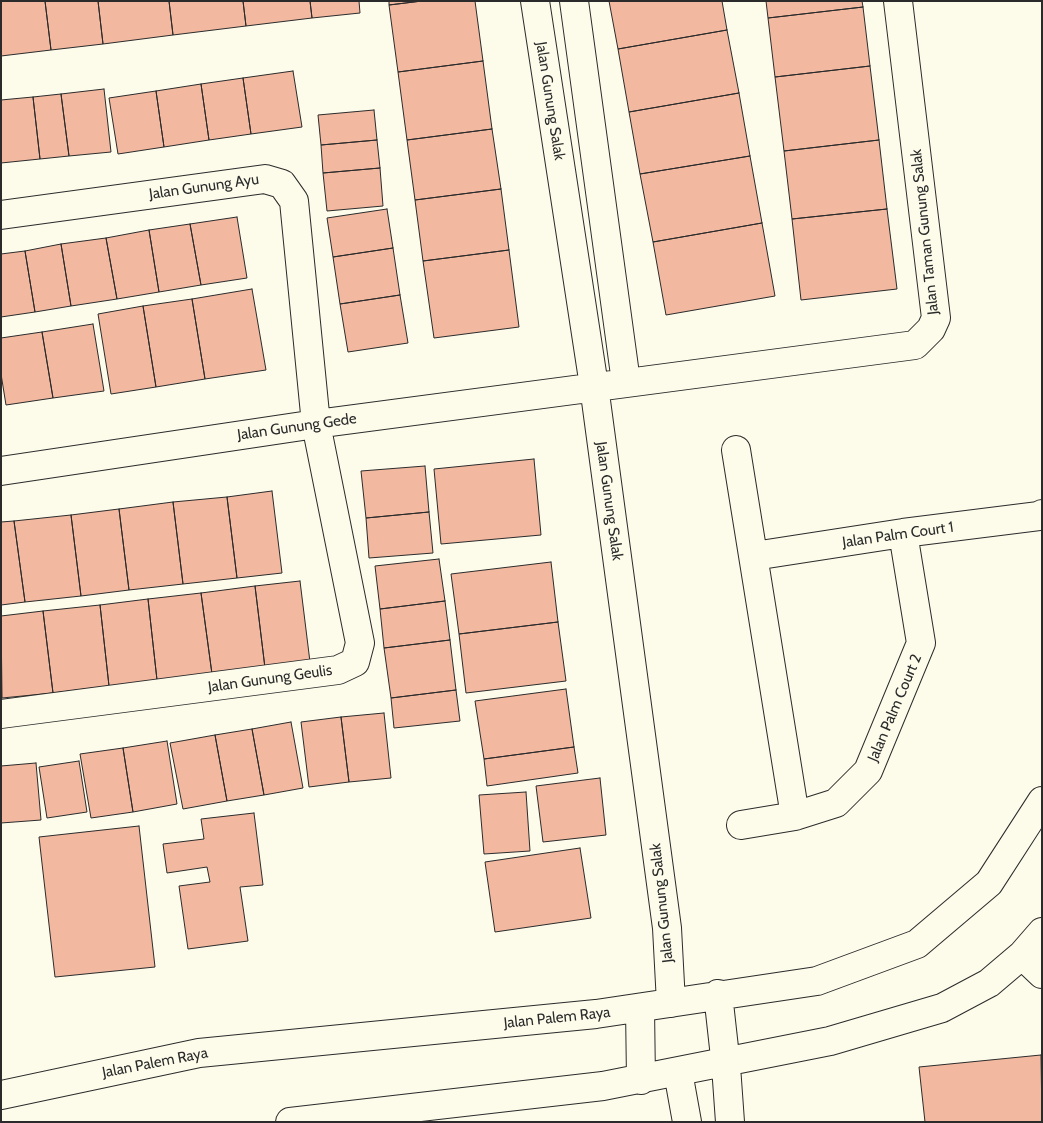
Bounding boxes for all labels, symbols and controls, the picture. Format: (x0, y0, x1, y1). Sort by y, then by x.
street label: Jalan Gunung Salak (532, 40, 568, 162)
street label: Jalan Taman Gunung Salak (907, 148, 943, 316)
street label: Jalan Gunung Ayu (148, 170, 260, 204)
street label: Jalan Gunung Gede (236, 410, 358, 444)
street label: Jalan Gunung Salak (592, 440, 626, 562)
street label: Jalan Palm Court 1 (841, 518, 955, 552)
street label: Jalan Palm Court 2 (864, 651, 926, 765)
street label: Jalan Gunung Geulis (207, 661, 333, 697)
street label: Jalan Gunung Salak (647, 842, 677, 964)
street label: Jalan Palem Raya (503, 1003, 611, 1033)
street label: Jalan Palem Raya (101, 1044, 209, 1082)

